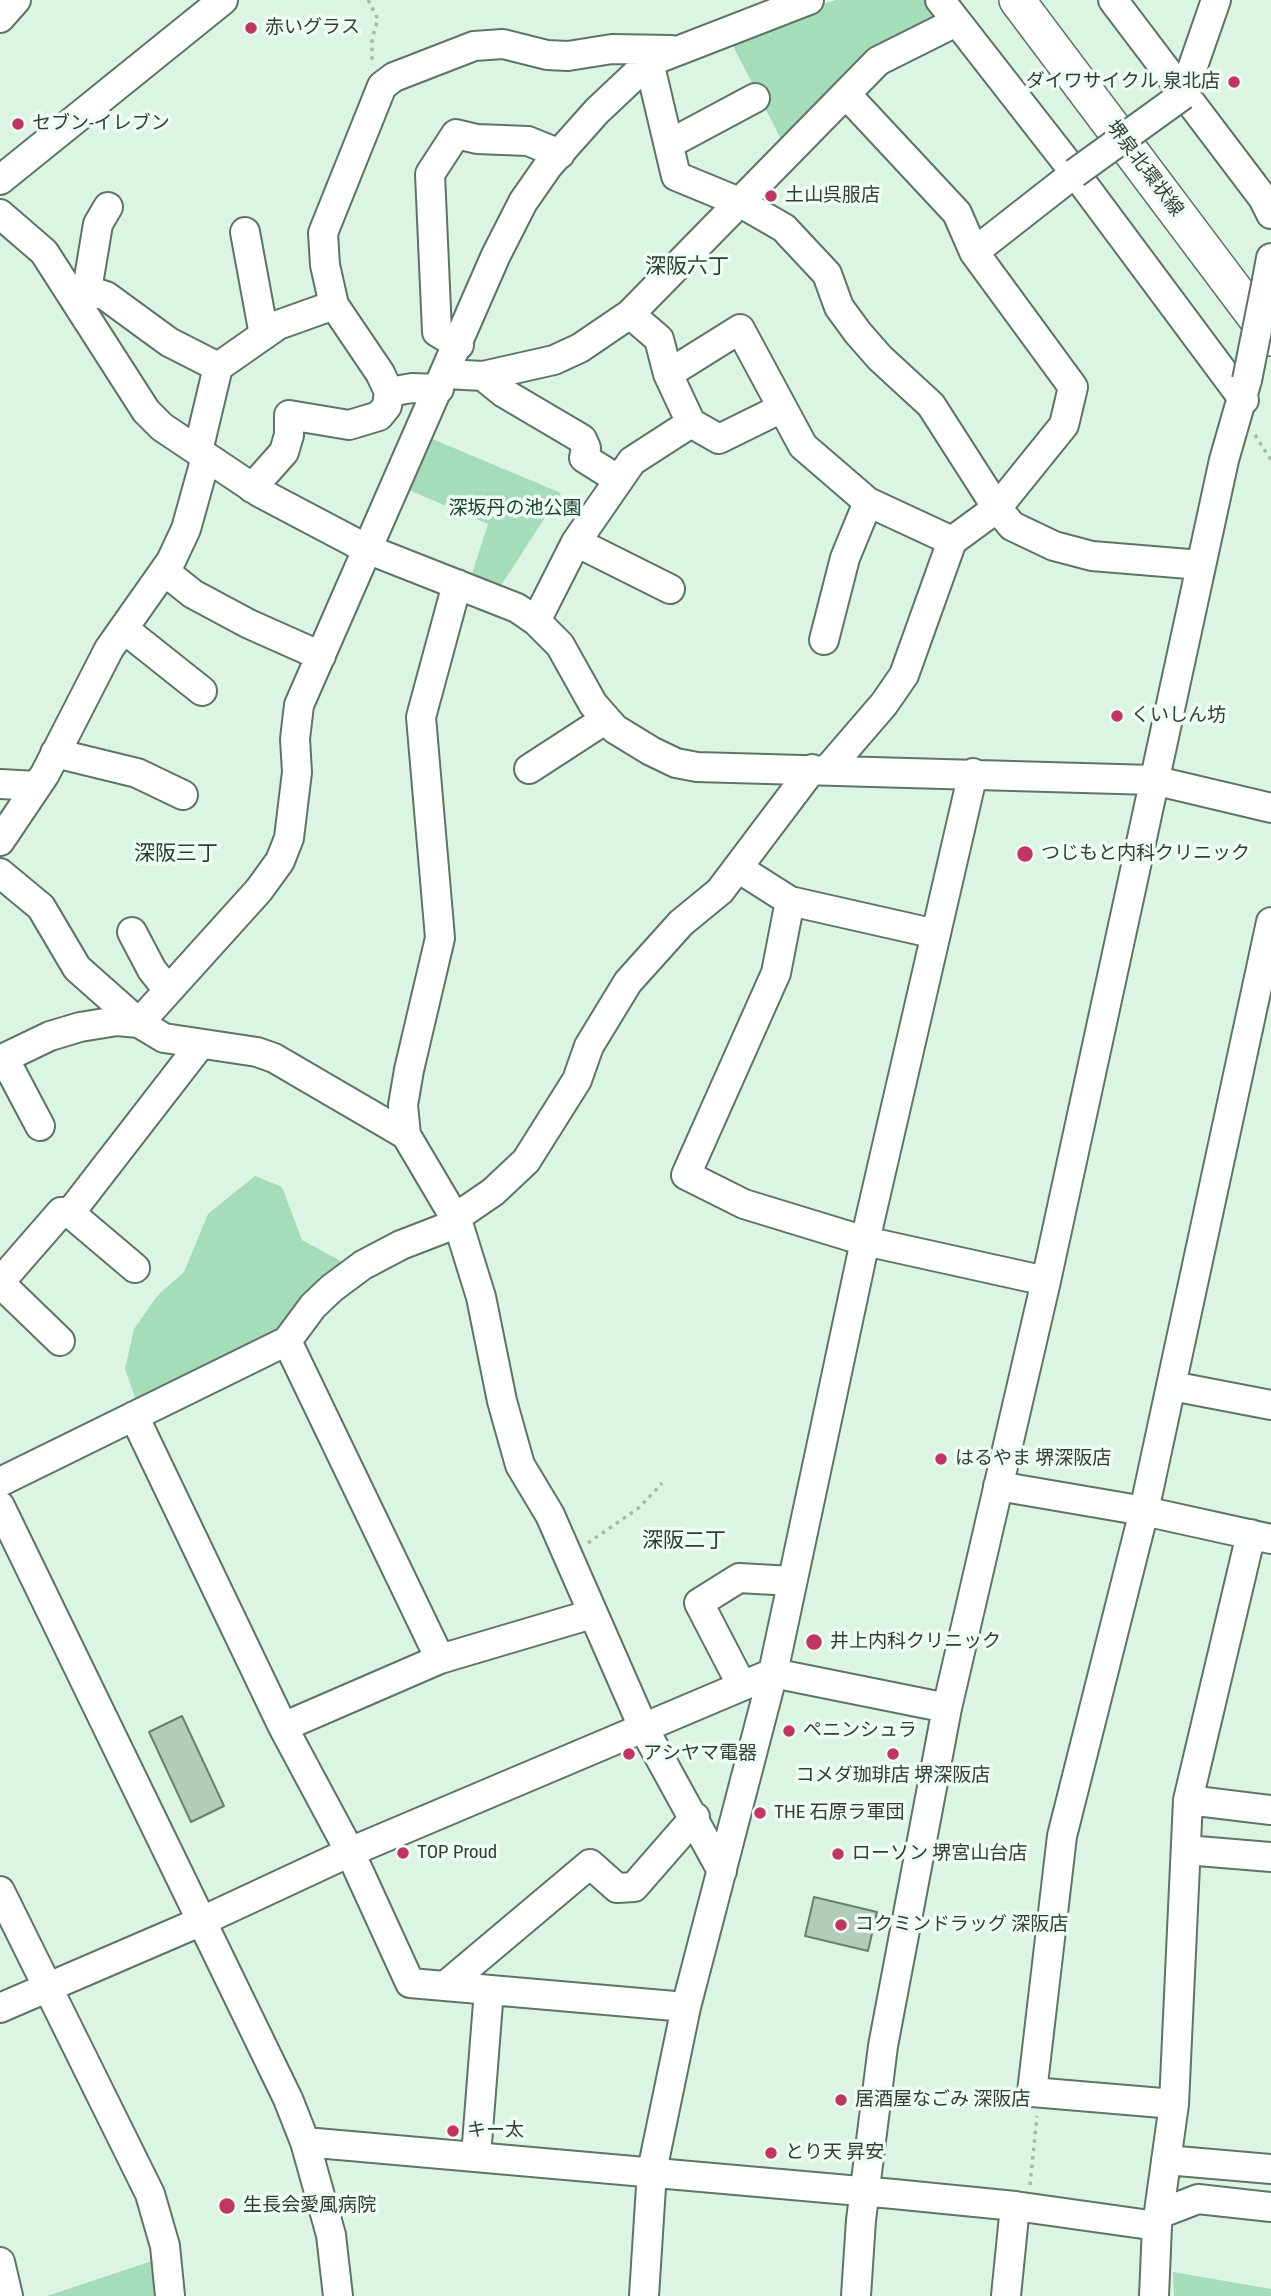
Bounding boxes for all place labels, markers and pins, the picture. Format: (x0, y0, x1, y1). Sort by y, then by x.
place label: 赤いグラス (265, 17, 360, 39)
marker: 赤いグラス (243, 20, 259, 36)
place label: ダイワサイクル 泉北店 (1026, 71, 1220, 93)
marker: ダイワサイクル 泉北店 (1226, 74, 1242, 90)
place label: セブン-イレブン (32, 113, 170, 135)
marker: セブン-イレブン (10, 116, 26, 132)
place label: 土山呉服店 (785, 185, 880, 207)
marker: 土山呉服店 (763, 188, 779, 204)
place label: くいしん坊 (1131, 705, 1226, 727)
marker: くいしん坊 (1109, 708, 1125, 724)
place label: つじもと内科クリニック (1041, 843, 1250, 865)
marker: つじもと内科クリニック (1015, 844, 1035, 864)
place label: はるやま 堺深阪店 (955, 1448, 1111, 1470)
marker: はるやま 堺深阪店 (933, 1451, 949, 1467)
place label: 井上内科クリニック (830, 1631, 1001, 1653)
marker: 井上内科クリニック (804, 1632, 824, 1652)
place label: ペニンシュラ (803, 1720, 917, 1742)
marker: ペニンシュラ (781, 1723, 797, 1739)
place label: アシヤマ電器 (643, 1743, 757, 1765)
marker: アシヤマ電器 (621, 1746, 637, 1762)
marker: コメダ珈琲店 堺深阪店 (885, 1746, 901, 1762)
place label: コメダ珈琲店 堺深阪店 (796, 1765, 990, 1787)
place label: THE 石原ラ軍団 (774, 1802, 904, 1824)
marker: THE 石原ラ軍団 (752, 1805, 768, 1821)
place label: TOP Proud (417, 1842, 497, 1864)
place label: ローソン 堺宮山台店 (852, 1843, 1027, 1865)
marker: TOP Proud (395, 1845, 411, 1861)
marker: ローソン 堺宮山台店 (830, 1846, 846, 1862)
place label: コクミンドラッグ 深阪店 (855, 1914, 1068, 1936)
marker: コクミンドラッグ 深阪店 (833, 1917, 849, 1933)
place label: 居酒屋なごみ 深阪店 (855, 2089, 1030, 2111)
marker: 居酒屋なごみ 深阪店 (833, 2092, 849, 2108)
place label: キー太 (467, 2120, 524, 2142)
marker: キー太 (445, 2123, 461, 2139)
place label: とり天 昇安 (785, 2142, 884, 2164)
marker: とり天 昇安 (763, 2145, 779, 2161)
place label: 生長会愛風病院 (243, 2195, 376, 2217)
marker: 生長会愛風病院 (217, 2196, 237, 2216)

